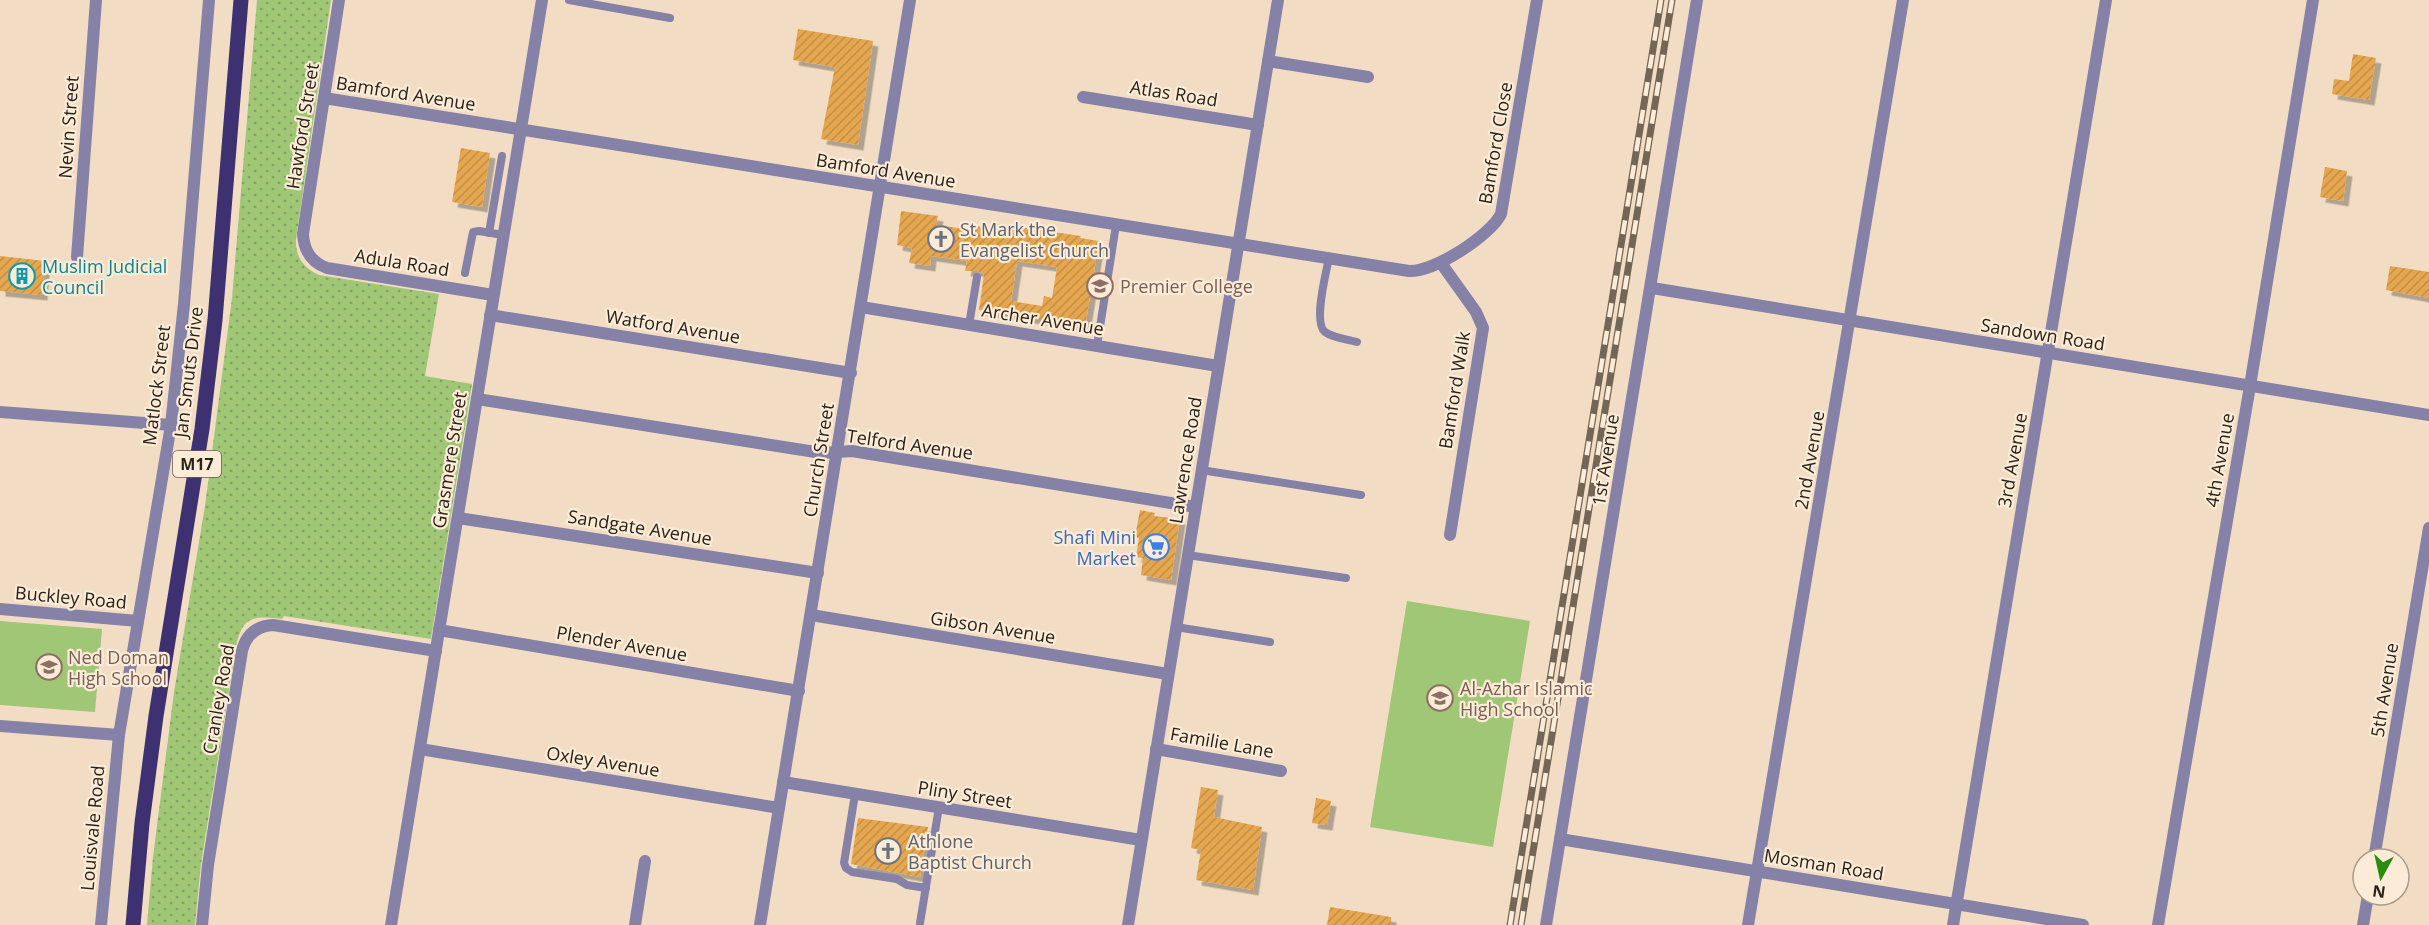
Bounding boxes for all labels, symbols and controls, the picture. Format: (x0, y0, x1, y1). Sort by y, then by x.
street label: Hawford Street (280, 61, 324, 191)
street label: Bamford Avenue (335, 70, 477, 116)
street label: Atlas Road (1128, 74, 1220, 112)
street label: Nevin Street (52, 75, 84, 179)
street label: Bamford Close (1472, 80, 1518, 206)
street label: Bamford Avenue (815, 147, 957, 193)
place label: St Mark the Evangelist Church (960, 217, 1109, 262)
church icon: St Mark the Evangelist Church (926, 224, 956, 254)
street label: Adula Road (353, 243, 451, 281)
place label: Muslim Judicial Council (42, 254, 167, 299)
building icon: Muslim Judicial Council (7, 261, 37, 291)
school or university icon: Premier College (1085, 271, 1115, 301)
place label: Premier College (1120, 274, 1253, 298)
street label: Archer Avenue (980, 298, 1106, 340)
street label: Watford Avenue (604, 304, 742, 348)
street label: Jan Smuts Drive (168, 305, 208, 441)
street label: Sandown Road (1979, 312, 2107, 356)
street label: Matlock Street (137, 323, 175, 447)
street label: Bamford Walk (1433, 329, 1475, 451)
street label: Grasmere Street (426, 390, 472, 530)
street label: Lawrence Road (1163, 395, 1207, 525)
street label: Church Street (797, 401, 839, 519)
street label: 2nd Avenue (1789, 409, 1829, 511)
street label: 3rd Avenue (1992, 411, 2032, 509)
street label: 4th Avenue (2199, 411, 2239, 509)
street label: 1st Avenue (1586, 412, 1624, 508)
street label: Telford Avenue (845, 423, 975, 465)
road number: M17 (173, 451, 221, 477)
street label: Sandgate Avenue (566, 504, 714, 550)
place label: Shafi Mini Market (1053, 525, 1136, 570)
supermarket icon: Shafi Mini Market (1141, 532, 1171, 562)
street label: Buckley Road (14, 580, 128, 614)
street label: Gibson Avenue (929, 605, 1057, 649)
street label: Plender Avenue (555, 620, 689, 666)
street label: 5th Avenue (2365, 641, 2403, 739)
street label: Cranley Road (197, 642, 239, 756)
place label: Ned Doman High School (68, 645, 169, 690)
school or university icon: Ned Doman High School (34, 652, 64, 682)
place label: Al-Azhar Islamic High School (1460, 676, 1593, 721)
school or university icon: Al-Azhar Islamic High School (1425, 683, 1455, 713)
street label: Familie Lane (1168, 721, 1276, 763)
street label: Oxley Avenue (545, 740, 661, 782)
street label: Louisvale Road (75, 764, 109, 892)
street label: Pliny Street (916, 775, 1014, 813)
place label: Athlone Baptist Church (908, 829, 1032, 874)
church icon: Athlone Baptist Church (873, 836, 903, 866)
street label: Mosman Road (1762, 843, 1886, 885)
north arrow (2351, 847, 2411, 907)
text: N (2371, 880, 2387, 904)

